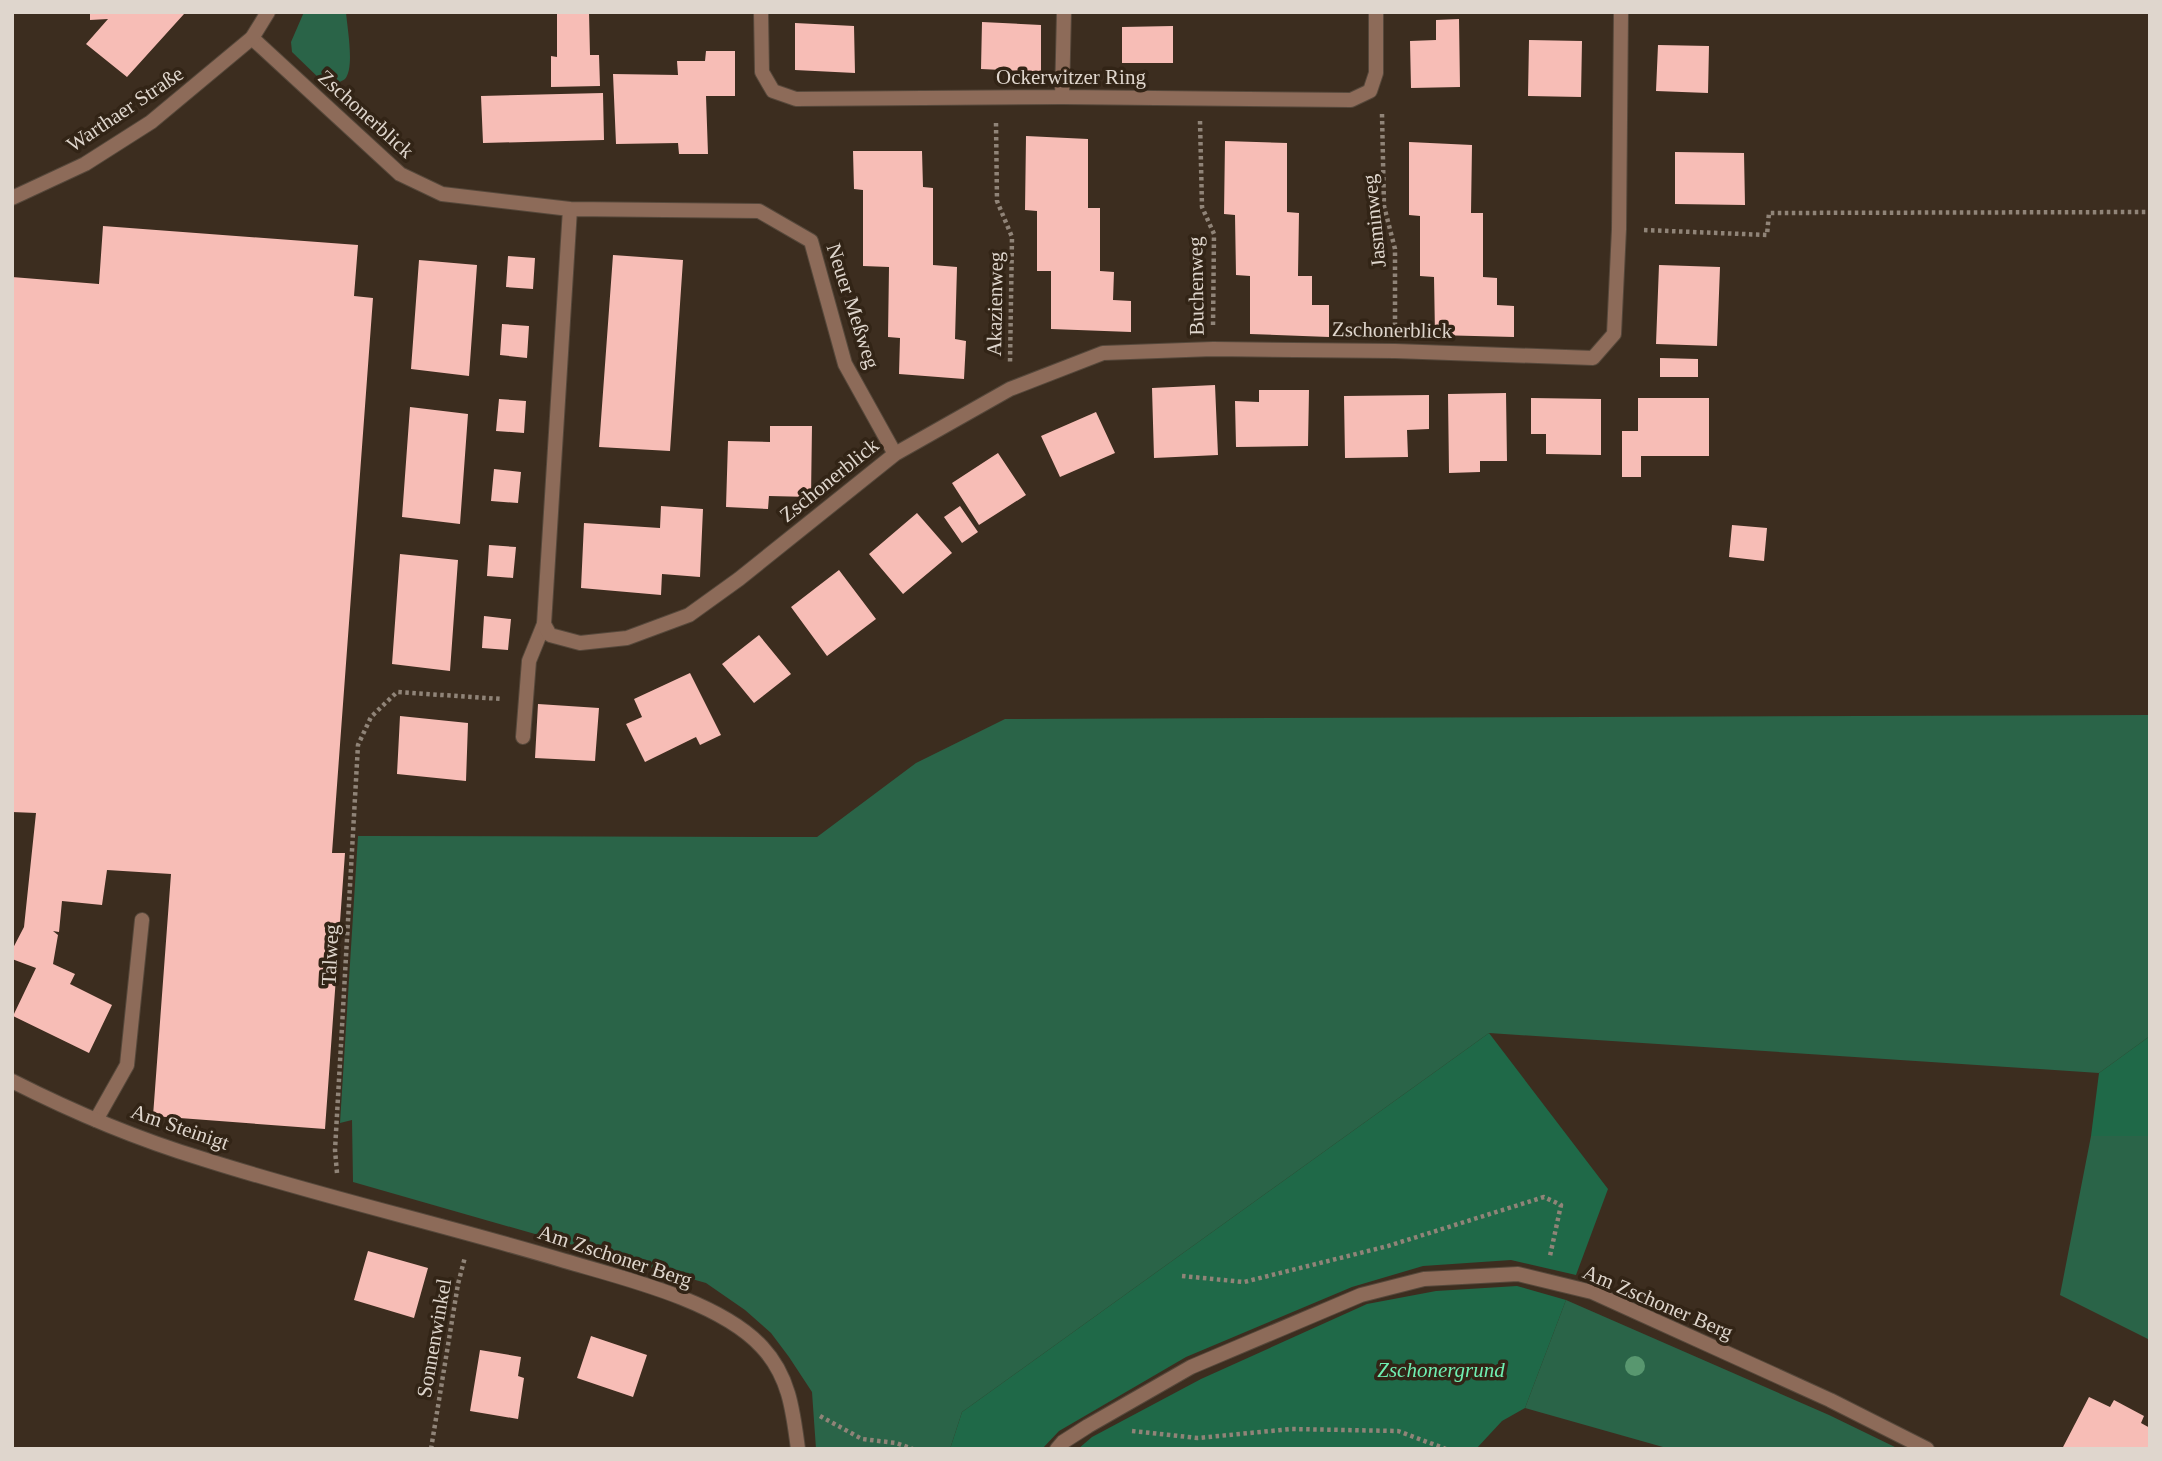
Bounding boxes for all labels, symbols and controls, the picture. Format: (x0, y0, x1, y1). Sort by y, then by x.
street label: Warthaer Straße (62, 61, 188, 157)
street label: Zschonerblick (313, 65, 419, 163)
street label: Ockerwitzer Ring (996, 65, 1146, 89)
street label: Jasminweg (1357, 173, 1391, 269)
street label: Buchenweg (1183, 236, 1209, 336)
street label: Neuer Meßweg (821, 240, 885, 372)
street label: Akazienweg (982, 251, 1008, 357)
street label: Zschonerblick (1332, 317, 1453, 343)
street label: Zschonerblick (775, 433, 884, 527)
street label: Talweg (316, 923, 344, 986)
street label: Am Steinigt (128, 1099, 232, 1155)
street label: Am Zschoner Berg (535, 1220, 696, 1292)
street label: Am Zschoner Berg (1579, 1260, 1737, 1345)
street label: Sonnenwinkel (412, 1277, 456, 1399)
park label: Zschonergrund (1377, 1358, 1505, 1382)

